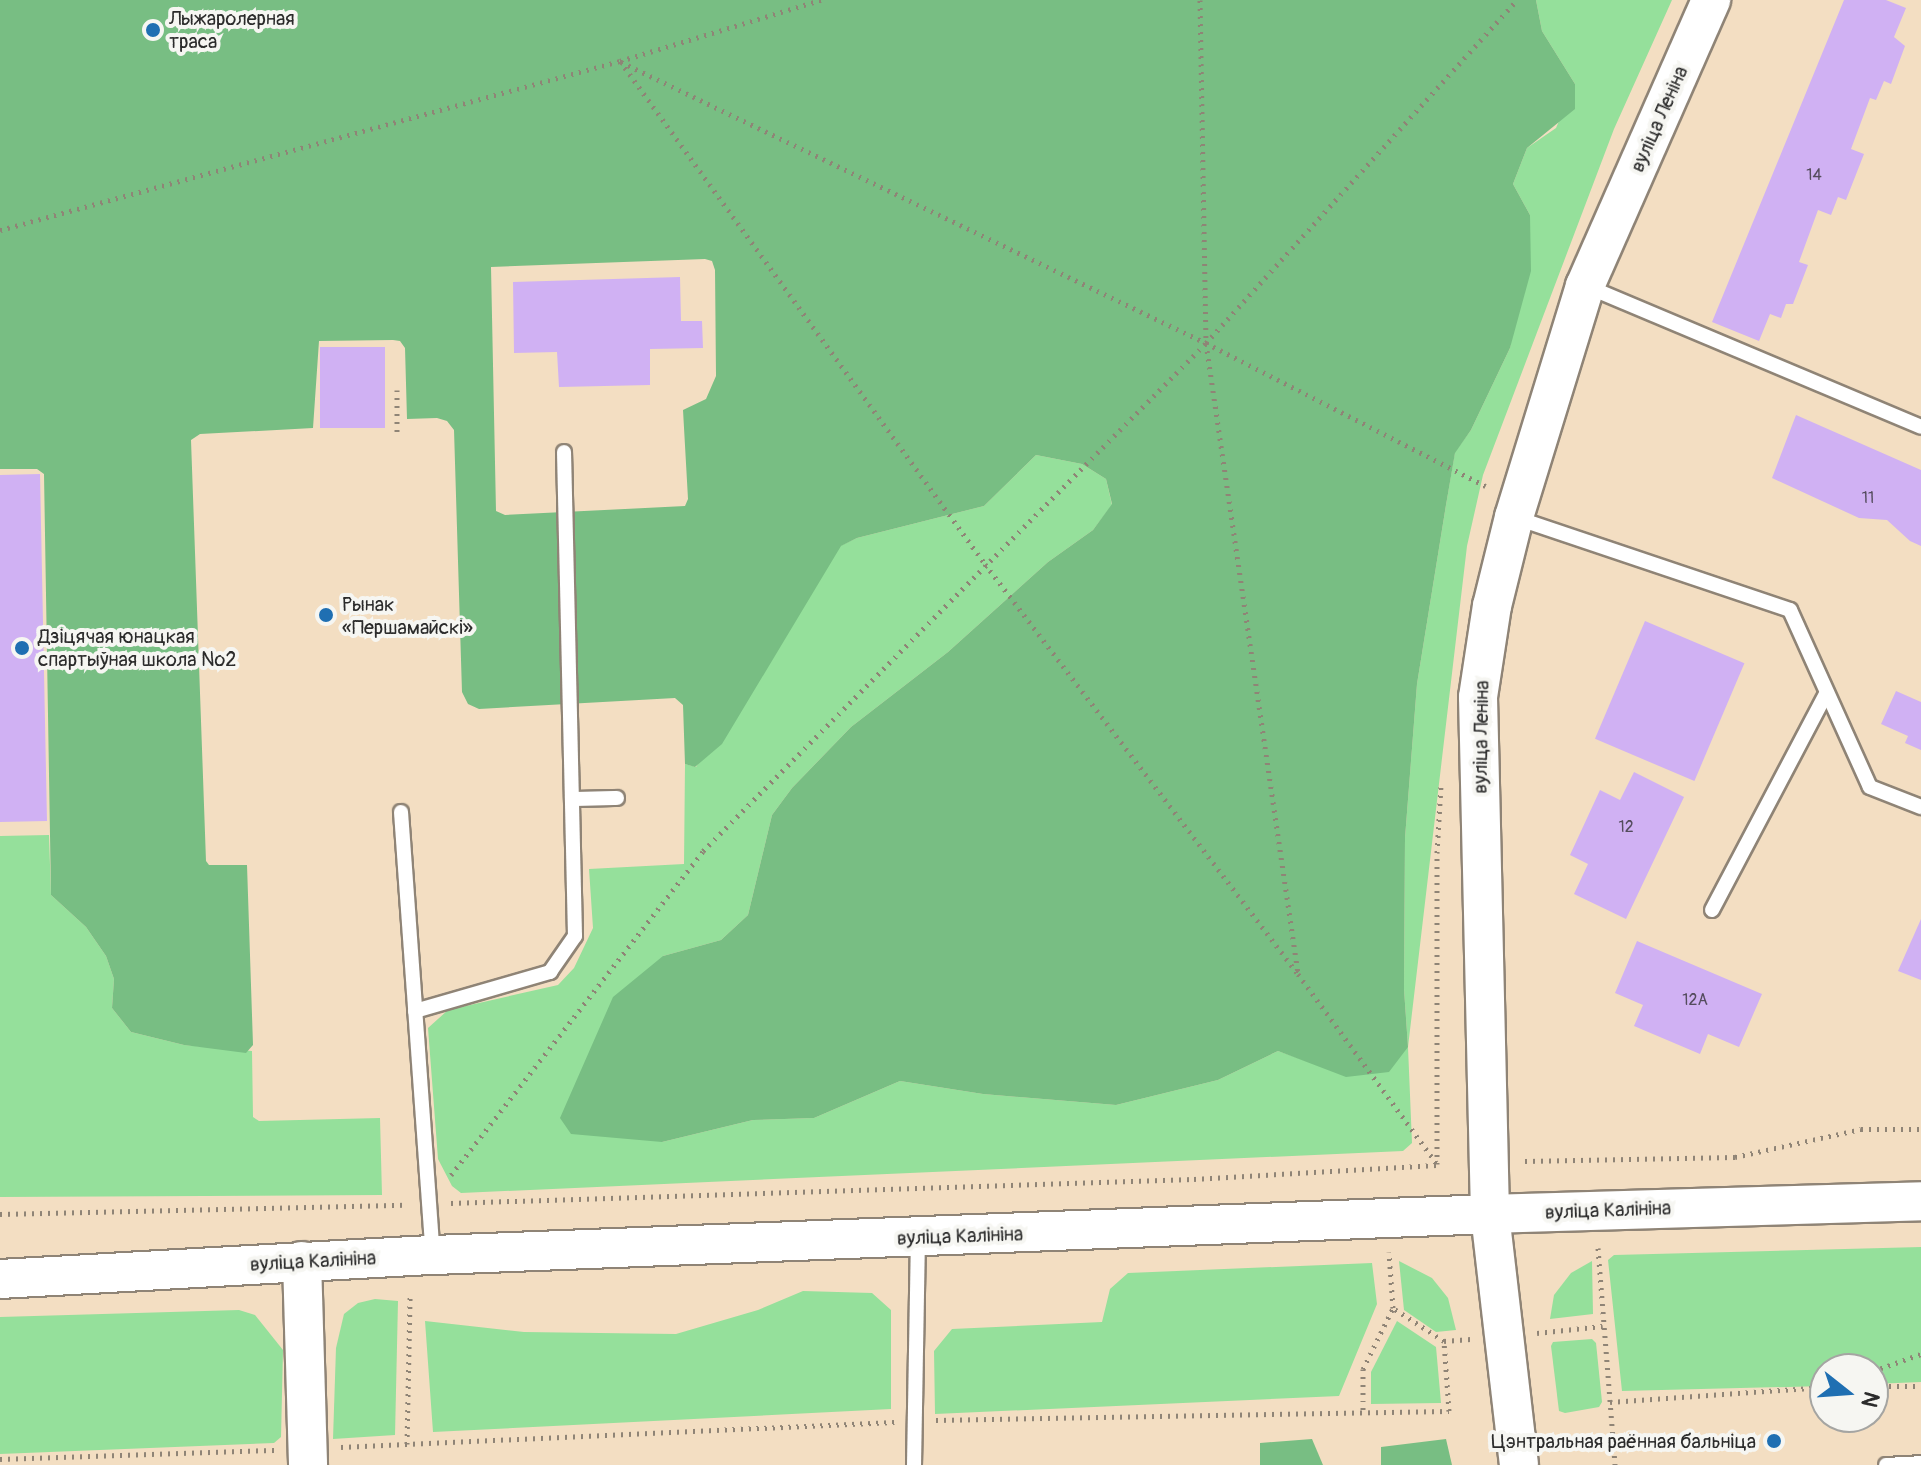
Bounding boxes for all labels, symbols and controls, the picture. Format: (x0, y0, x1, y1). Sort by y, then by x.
place label: Лыжаролерная траса (169, 6, 295, 53)
marker: Лыжаролерная траса (144, 21, 162, 39)
street label: вуліца Леніна (1625, 62, 1693, 176)
house number: 14 (1806, 165, 1822, 185)
house number: 11 (1862, 488, 1874, 508)
place label: Рынак «Першамайскі» (342, 592, 473, 639)
marker: Рынак «Першамайскі» (317, 606, 335, 624)
place label: Дзіцячая юнацкая спартыўная школа №2 (38, 624, 236, 671)
marker: Дзіцячая юнацкая спартыўная школа №2 (13, 639, 31, 657)
street label: вуліца Леніна (1468, 680, 1494, 794)
house number: 12 (1618, 817, 1634, 837)
house number: 12А (1682, 990, 1708, 1010)
street label: вуліца Калініна (1544, 1196, 1672, 1224)
street label: вуліца Калініна (896, 1222, 1024, 1250)
street label: вуліца Калініна (249, 1246, 377, 1276)
north arrow (1809, 1353, 1889, 1433)
text: N (1854, 1388, 1886, 1411)
place label: Цэнтральная раённая бальніца (1491, 1429, 1756, 1453)
marker: Цэнтральная раённая бальніца (1763, 1430, 1785, 1452)

